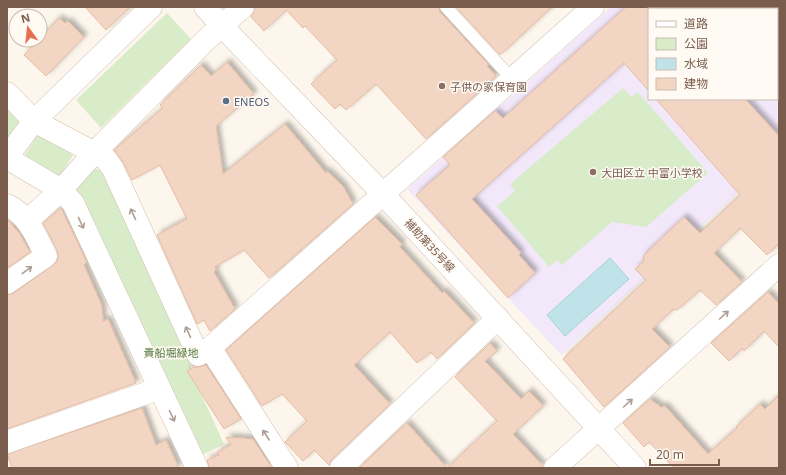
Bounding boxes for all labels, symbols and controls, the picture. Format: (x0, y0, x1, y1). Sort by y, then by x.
north arrow (8, 8, 48, 48)
legend (648, 8, 778, 100)
text: N (19, 9, 32, 26)
text: 道路 (684, 15, 708, 32)
text: 公園 (684, 35, 708, 52)
text: 水域 (684, 55, 708, 72)
text: 建物 (684, 75, 708, 92)
place label: 子供の家保育園 (450, 79, 527, 94)
marker: 子供の家保育園 (437, 81, 447, 91)
place label: ENEOS (234, 94, 269, 109)
marker: ENEOS (221, 96, 231, 106)
place label: 大田区立 中富小学校 (601, 165, 703, 180)
marker: 大田区立 中富小学校 (588, 167, 598, 177)
one-way arrow (129, 208, 137, 220)
street label: 補助第35号線 (401, 215, 459, 275)
one-way arrow (78, 216, 85, 228)
one-way arrow (21, 266, 32, 274)
one-way arrow (719, 310, 729, 320)
one-way arrow (184, 326, 191, 338)
park label: 貴船堀緑地 (144, 345, 199, 360)
one-way arrow (623, 398, 633, 407)
one-way arrow (169, 410, 176, 422)
one-way arrow (262, 429, 270, 441)
scale bar (650, 441, 719, 467)
text: 20 m (656, 446, 684, 463)

